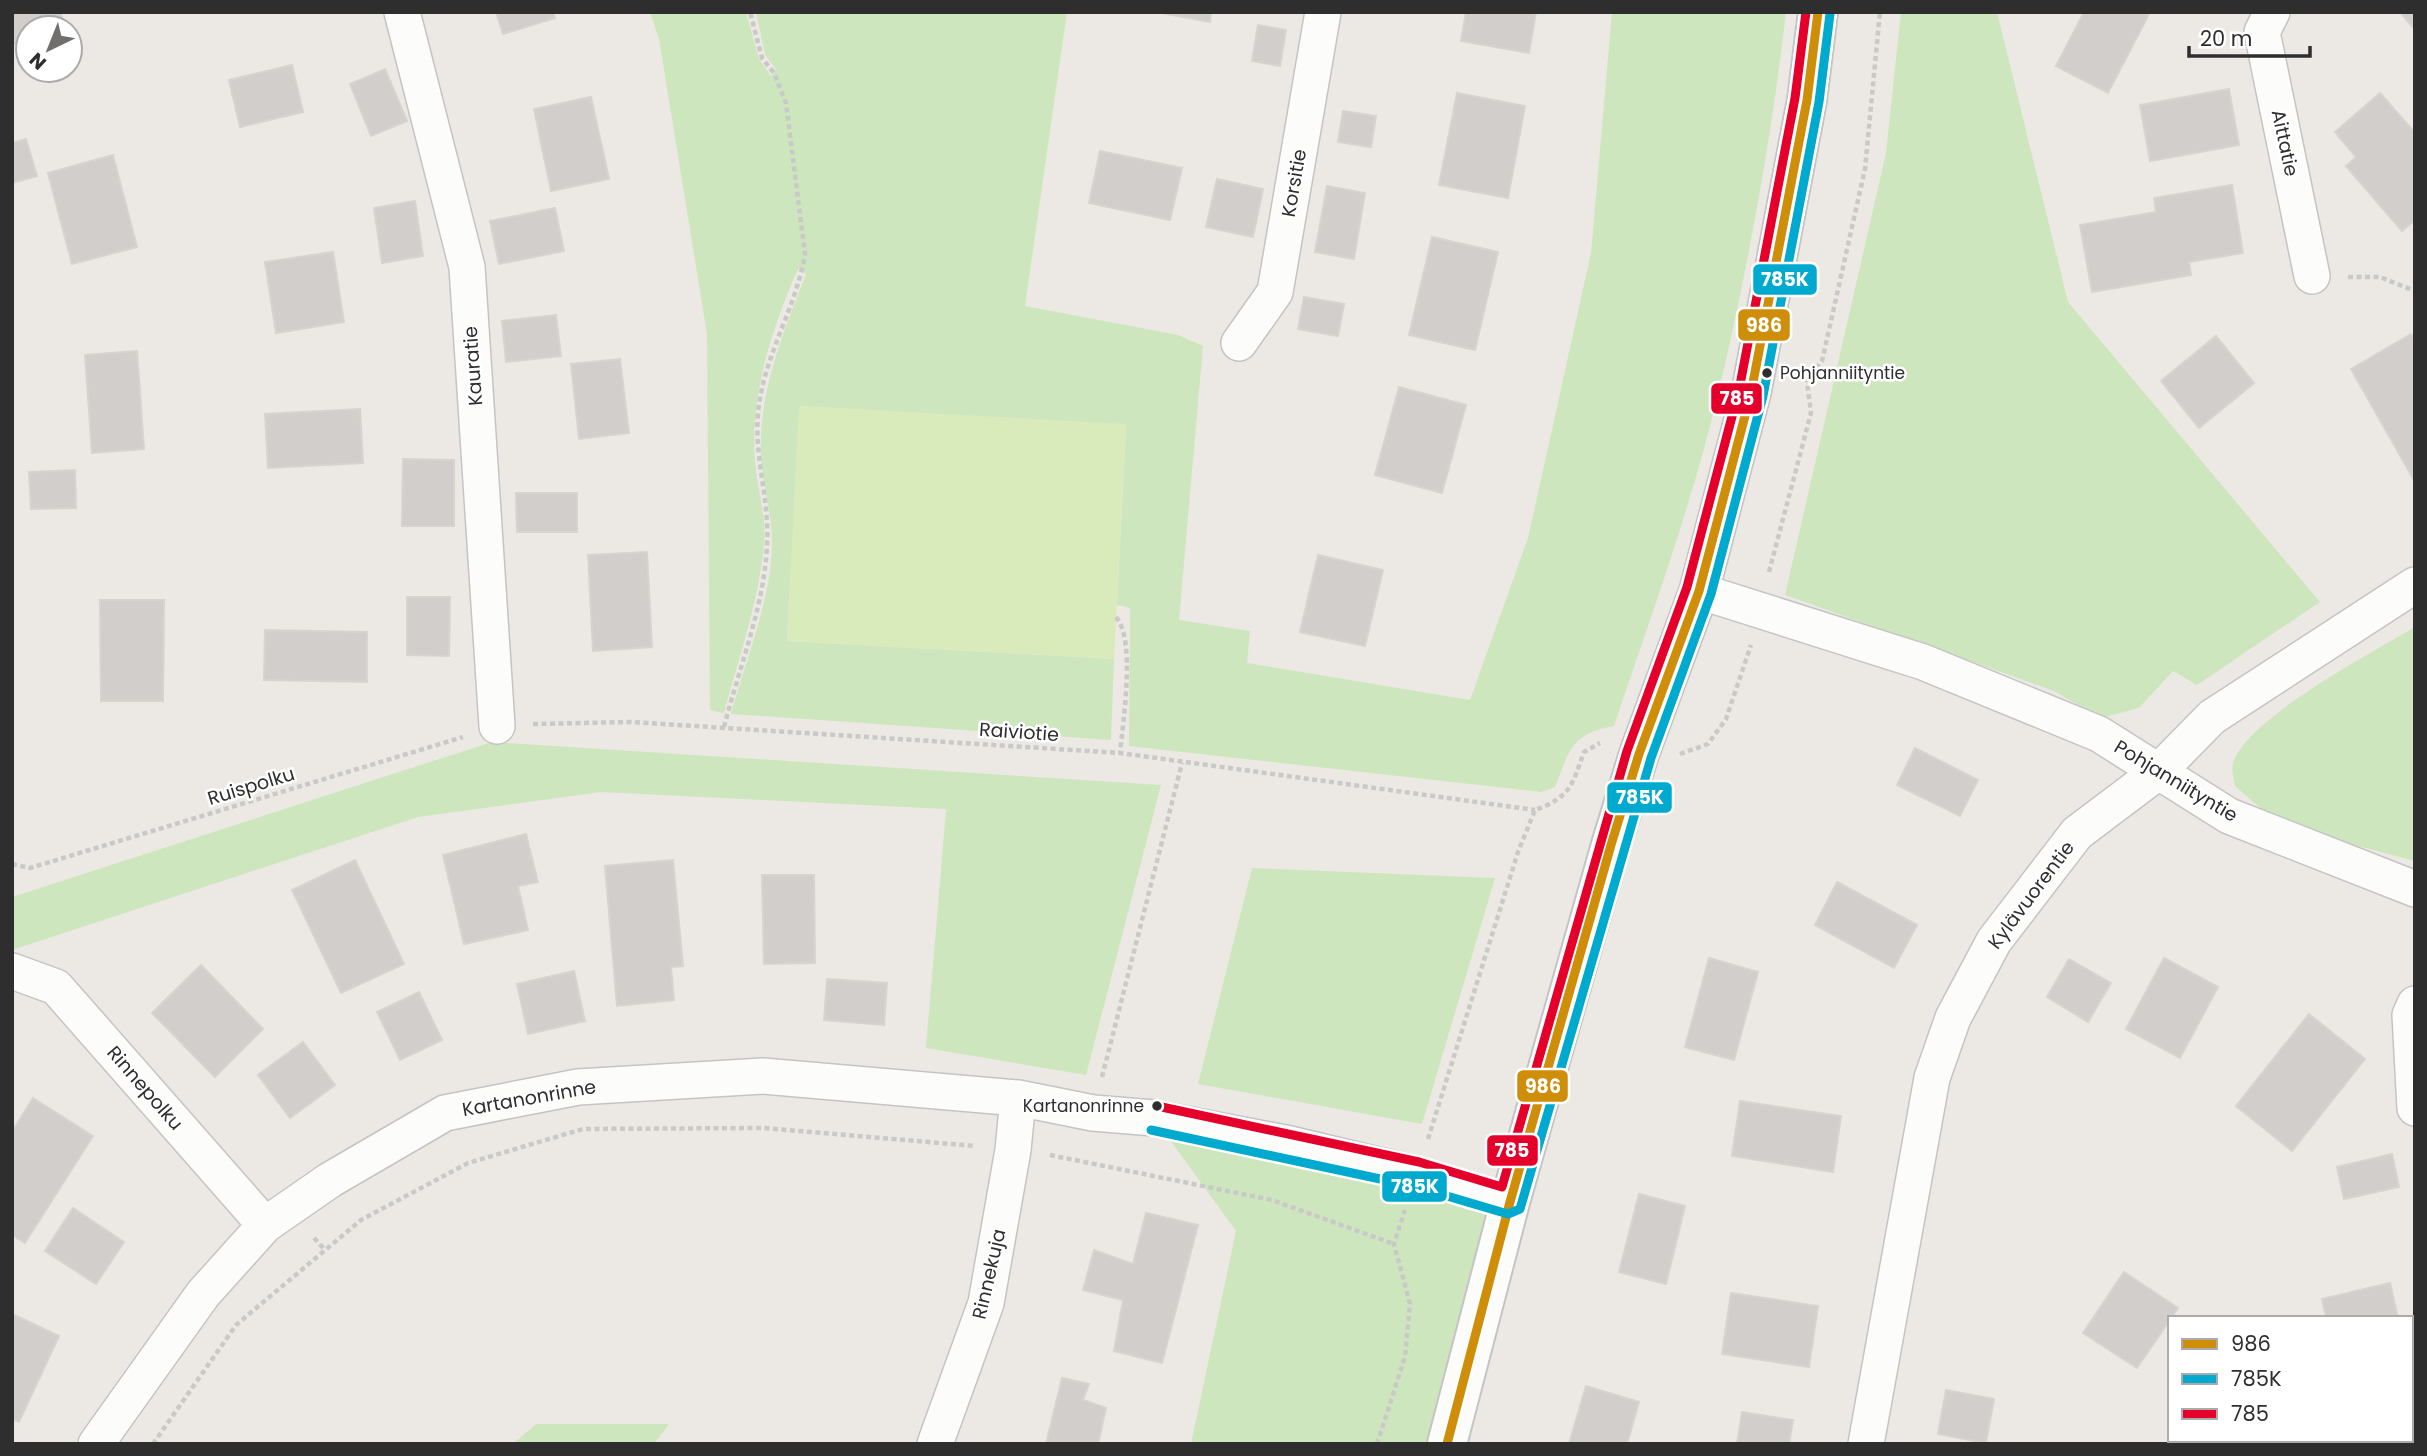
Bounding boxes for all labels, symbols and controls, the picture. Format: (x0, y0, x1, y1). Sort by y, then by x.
north arrow (14, 14, 84, 84)
scale bar (2189, 14, 2310, 58)
text: 20 m (2200, 24, 2253, 53)
text: N (23, 46, 52, 76)
street label: Aittatie (2265, 107, 2305, 179)
street label: Korsitie (1275, 147, 1313, 219)
line badge: 785K (1752, 263, 1818, 296)
text: 785K (1761, 266, 1809, 293)
line badge: 986 (1737, 308, 1791, 342)
text: 986 (1746, 312, 1782, 339)
street label: Kauratie (457, 325, 489, 407)
place label: Pohjanniityntie (1780, 361, 1905, 385)
marker: Pohjanniityntie (1760, 366, 1774, 380)
line badge: 785 (1710, 382, 1763, 415)
text: 785 (1720, 385, 1754, 412)
street label: Raiviotie (978, 716, 1060, 748)
street label: Pohjanniityntie (2109, 733, 2243, 829)
street label: Ruispolku (204, 760, 298, 812)
line badge: 785K (1606, 781, 1673, 814)
text: 785K (1616, 784, 1664, 811)
street label: Kylävuorentie (1981, 835, 2081, 955)
street label: Rinnepolku (101, 1040, 189, 1136)
line badge: 986 (1516, 1069, 1569, 1103)
street label: Kartanonrinne (460, 1073, 598, 1123)
text: 986 (1525, 1073, 1561, 1100)
place label: Kartanonrinne (1023, 1094, 1144, 1118)
marker: Kartanonrinne (1150, 1099, 1164, 1113)
line badge: 785 (1486, 1134, 1539, 1167)
text: 785 (1495, 1137, 1529, 1164)
line badge: 785K (1381, 1170, 1448, 1203)
text: 785K (1391, 1173, 1439, 1200)
street label: Rinnekuja (966, 1226, 1012, 1322)
legend (2168, 1316, 2413, 1442)
text: 986 (2231, 1329, 2271, 1358)
text: 785K (2231, 1364, 2282, 1393)
text: 785 (2231, 1399, 2269, 1428)

